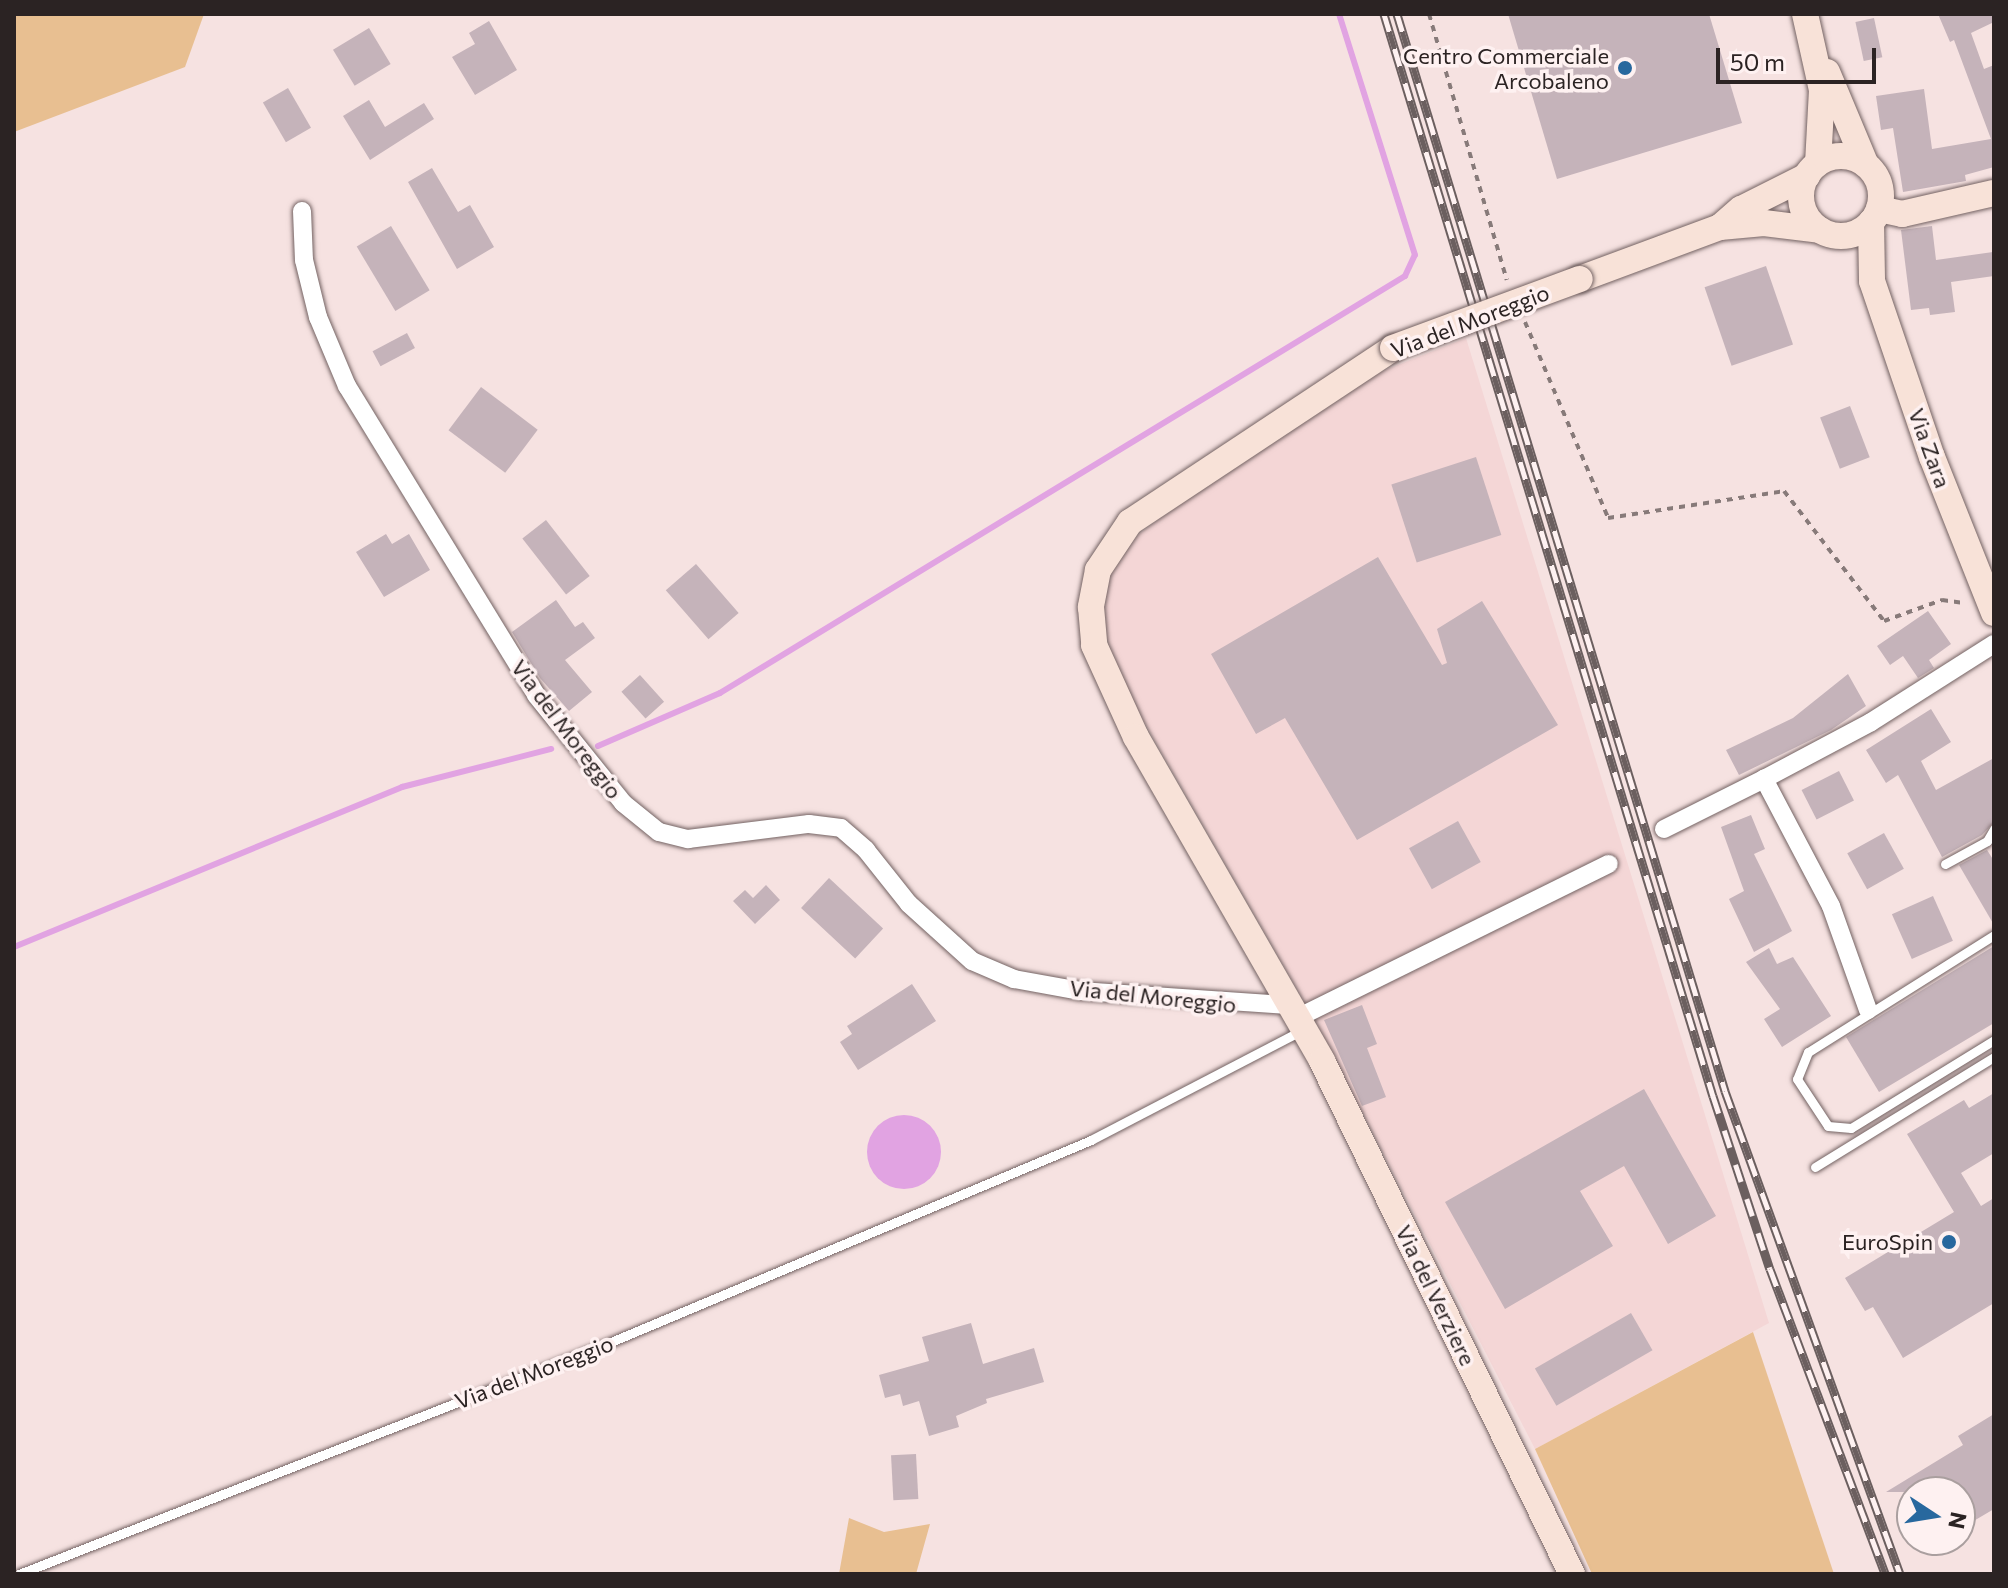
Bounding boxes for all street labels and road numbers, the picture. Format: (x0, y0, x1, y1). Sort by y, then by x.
street label: Via del Moreggio (1387, 279, 1553, 363)
street label: Via Zara (1903, 405, 1957, 491)
street label: Via del Moreggio (506, 654, 628, 804)
street label: Via del Moreggio (1068, 974, 1238, 1018)
street label: Via del Verziere (1391, 1221, 1481, 1369)
street label: Via del Moreggio (451, 1330, 617, 1414)

